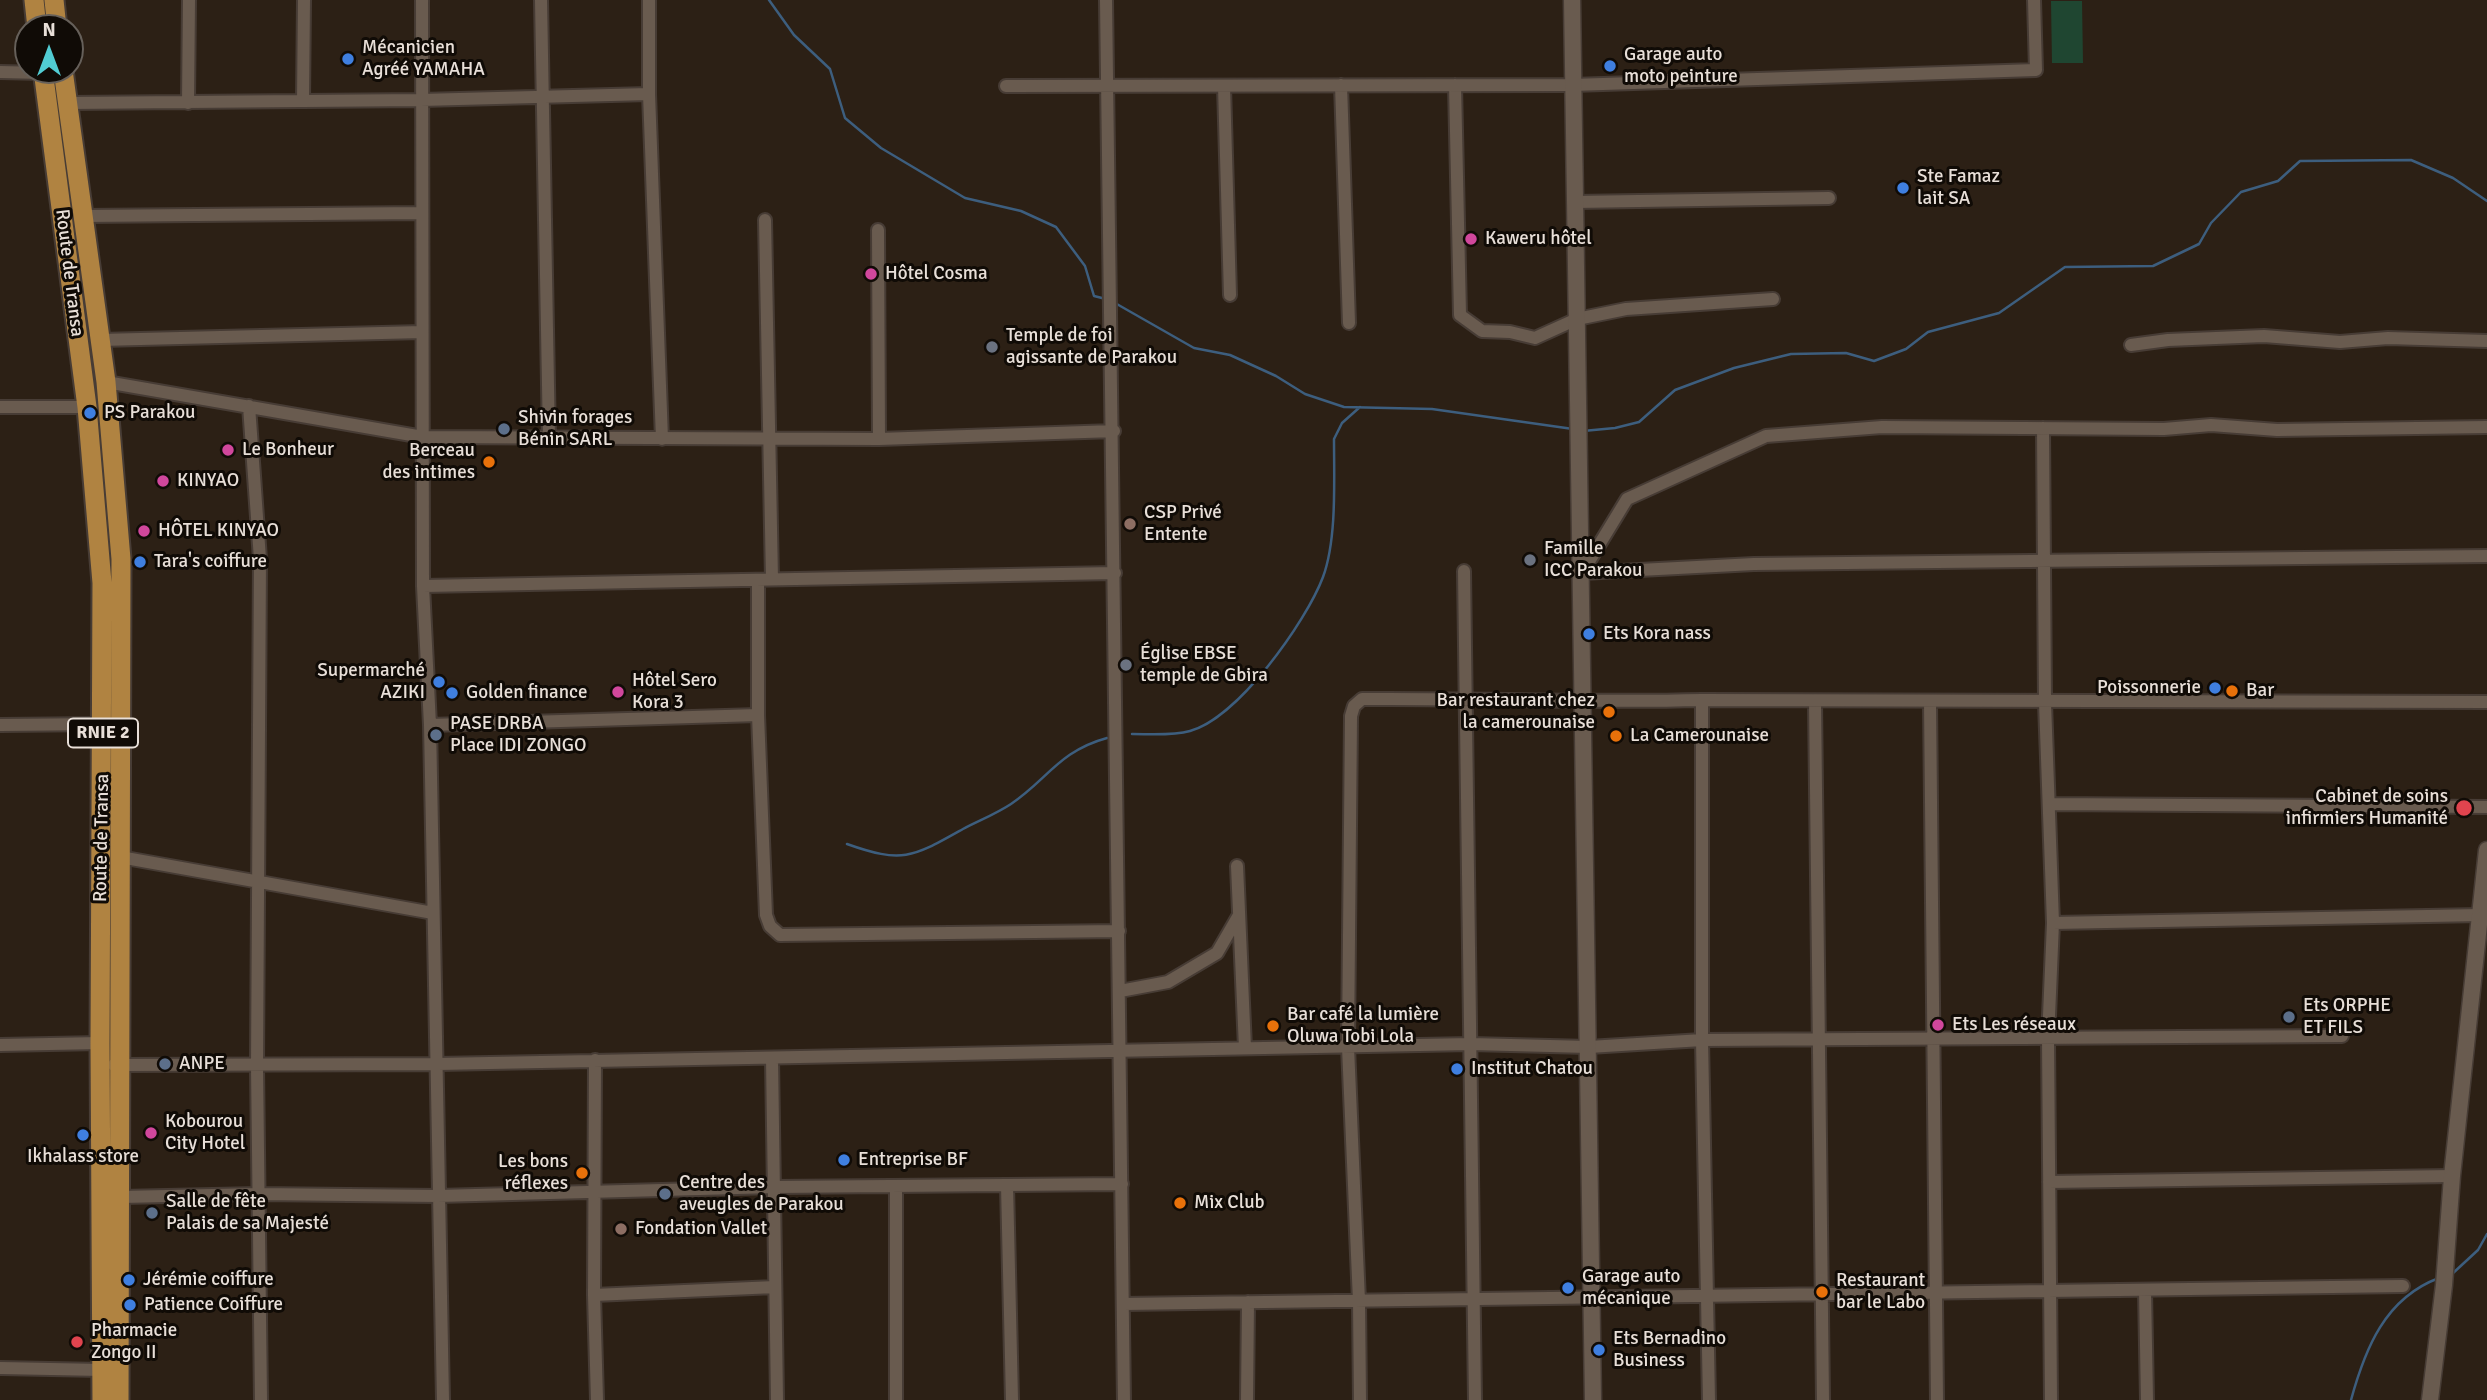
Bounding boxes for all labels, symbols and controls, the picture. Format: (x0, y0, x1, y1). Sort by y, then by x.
north arrow (14, 14, 84, 84)
text: N (42, 18, 56, 42)
place label: Mécanicien Agréé YAMAHA (362, 37, 485, 81)
place label: Garage auto moto peinture (1624, 44, 1738, 88)
marker: Mécanicien Agréé YAMAHA (340, 51, 356, 67)
marker: Garage auto moto peinture (1602, 58, 1618, 74)
place label: Ste Famaz lait SA (1917, 166, 2000, 210)
marker: Ste Famaz lait SA (1895, 180, 1911, 196)
street label: Route de Transa (50, 208, 88, 338)
place label: Kaweru hôtel (1485, 228, 1592, 250)
marker: Kaweru hôtel (1463, 231, 1479, 247)
place label: Hôtel Cosma (885, 263, 988, 285)
marker: Hôtel Cosma (863, 266, 879, 282)
place label: Temple de foi agissante de Parakou (1006, 325, 1177, 369)
marker: Temple de foi agissante de Parakou (984, 339, 1000, 355)
place label: PS Parakou (104, 402, 195, 424)
marker: PS Parakou (82, 405, 98, 421)
place label: Shivin forages Bénin SARL (518, 407, 632, 451)
marker: Shivin forages Bénin SARL (496, 421, 512, 437)
place label: Le Bonheur (242, 439, 334, 461)
place label: Berceau des intimes (383, 440, 475, 484)
marker: Le Bonheur (220, 442, 236, 458)
marker: Berceau des intimes (481, 454, 497, 470)
place label: KINYAO (177, 470, 239, 492)
marker: KINYAO (155, 473, 171, 489)
place label: CSP Privé Entente (1144, 502, 1222, 546)
marker: CSP Privé Entente (1122, 516, 1138, 532)
place label: HÔTEL KINYAO (158, 520, 279, 542)
marker: HÔTEL KINYAO (136, 523, 152, 539)
place label: Famille ICC Parakou (1544, 538, 1642, 582)
place label: Tara's coiffure (154, 551, 267, 573)
marker: Famille ICC Parakou (1522, 552, 1538, 568)
marker: Tara's coiffure (132, 554, 148, 570)
place label: Ets Kora nass (1603, 623, 1711, 645)
marker: Ets Kora nass (1581, 626, 1597, 642)
place label: Église EBSE temple de Gbira (1140, 643, 1268, 687)
marker: Église EBSE temple de Gbira (1118, 657, 1134, 673)
place label: Supermarché AZIKI (317, 660, 425, 704)
place label: Hôtel Sero Kora 3 (632, 670, 717, 714)
marker: Supermarché AZIKI (431, 674, 447, 690)
place label: Poissonnerie (2097, 677, 2201, 699)
marker: Poissonnerie (2207, 680, 2223, 696)
place label: Bar (2246, 680, 2274, 702)
place label: Golden finance (466, 682, 587, 704)
marker: Bar (2224, 683, 2240, 699)
marker: Hôtel Sero Kora 3 (610, 684, 626, 700)
marker: Golden finance (444, 685, 460, 701)
place label: Bar restaurant chez la camerounaise (1437, 690, 1595, 734)
marker: Bar restaurant chez la camerounaise (1601, 704, 1617, 720)
place label: PASE DRBA Place IDI ZONGO (450, 713, 587, 757)
road number: RNIE 2 (68, 718, 138, 748)
place label: La Camerounaise (1630, 725, 1769, 747)
marker: PASE DRBA Place IDI ZONGO (428, 727, 444, 743)
marker: La Camerounaise (1608, 728, 1624, 744)
street label: Route de Transa (89, 774, 115, 902)
place label: Cabinet de soins infirmiers Humanité (2286, 786, 2448, 830)
marker: Cabinet de soins infirmiers Humanité (2454, 798, 2474, 818)
place label: Ets ORPHE ET FILS (2303, 995, 2391, 1039)
place label: Bar café la lumière Oluwa Tobi Lola (1287, 1004, 1439, 1048)
marker: Ets ORPHE ET FILS (2281, 1009, 2297, 1025)
place label: Ets Les réseaux (1952, 1014, 2076, 1036)
marker: Ets Les réseaux (1930, 1017, 1946, 1033)
marker: Bar café la lumière Oluwa Tobi Lola (1265, 1018, 1281, 1034)
place label: ANPE (179, 1053, 225, 1075)
marker: ANPE (157, 1056, 173, 1072)
place label: Institut Chatou (1471, 1058, 1593, 1080)
marker: Institut Chatou (1449, 1061, 1465, 1077)
place label: Kobourou City Hotel (165, 1111, 245, 1155)
marker: Kobourou City Hotel (143, 1125, 159, 1141)
marker: Ikhalass store (75, 1127, 91, 1143)
place label: Ikhalass store (27, 1146, 139, 1168)
place label: Entreprise BF (858, 1149, 968, 1171)
place label: Les bons réflexes (498, 1151, 568, 1195)
marker: Entreprise BF (836, 1152, 852, 1168)
marker: Les bons réflexes (574, 1165, 590, 1181)
place label: Centre des aveugles de Parakou (679, 1172, 844, 1216)
marker: Centre des aveugles de Parakou (657, 1186, 673, 1202)
place label: Salle de fête Palais de sa Majesté (166, 1191, 329, 1235)
place label: Mix Club (1194, 1192, 1265, 1214)
marker: Mix Club (1172, 1195, 1188, 1211)
marker: Salle de fête Palais de sa Majesté (144, 1205, 160, 1221)
place label: Fondation Vallet (635, 1218, 767, 1240)
marker: Fondation Vallet (613, 1221, 629, 1237)
place label: Garage auto mécanique (1582, 1266, 1680, 1310)
place label: Jérémie coiffure (143, 1269, 274, 1291)
place label: Restaurant bar le Labo (1836, 1270, 1925, 1314)
marker: Jérémie coiffure (121, 1272, 137, 1288)
marker: Garage auto mécanique (1560, 1280, 1576, 1296)
marker: Restaurant bar le Labo (1814, 1284, 1830, 1300)
place label: Patience Coiffure (144, 1294, 283, 1316)
marker: Patience Coiffure (122, 1297, 138, 1313)
place label: Pharmacie Zongo II (91, 1320, 177, 1364)
place label: Ets Bernadino Business (1613, 1328, 1726, 1372)
marker: Pharmacie Zongo II (69, 1334, 85, 1350)
marker: Ets Bernadino Business (1591, 1342, 1607, 1358)

